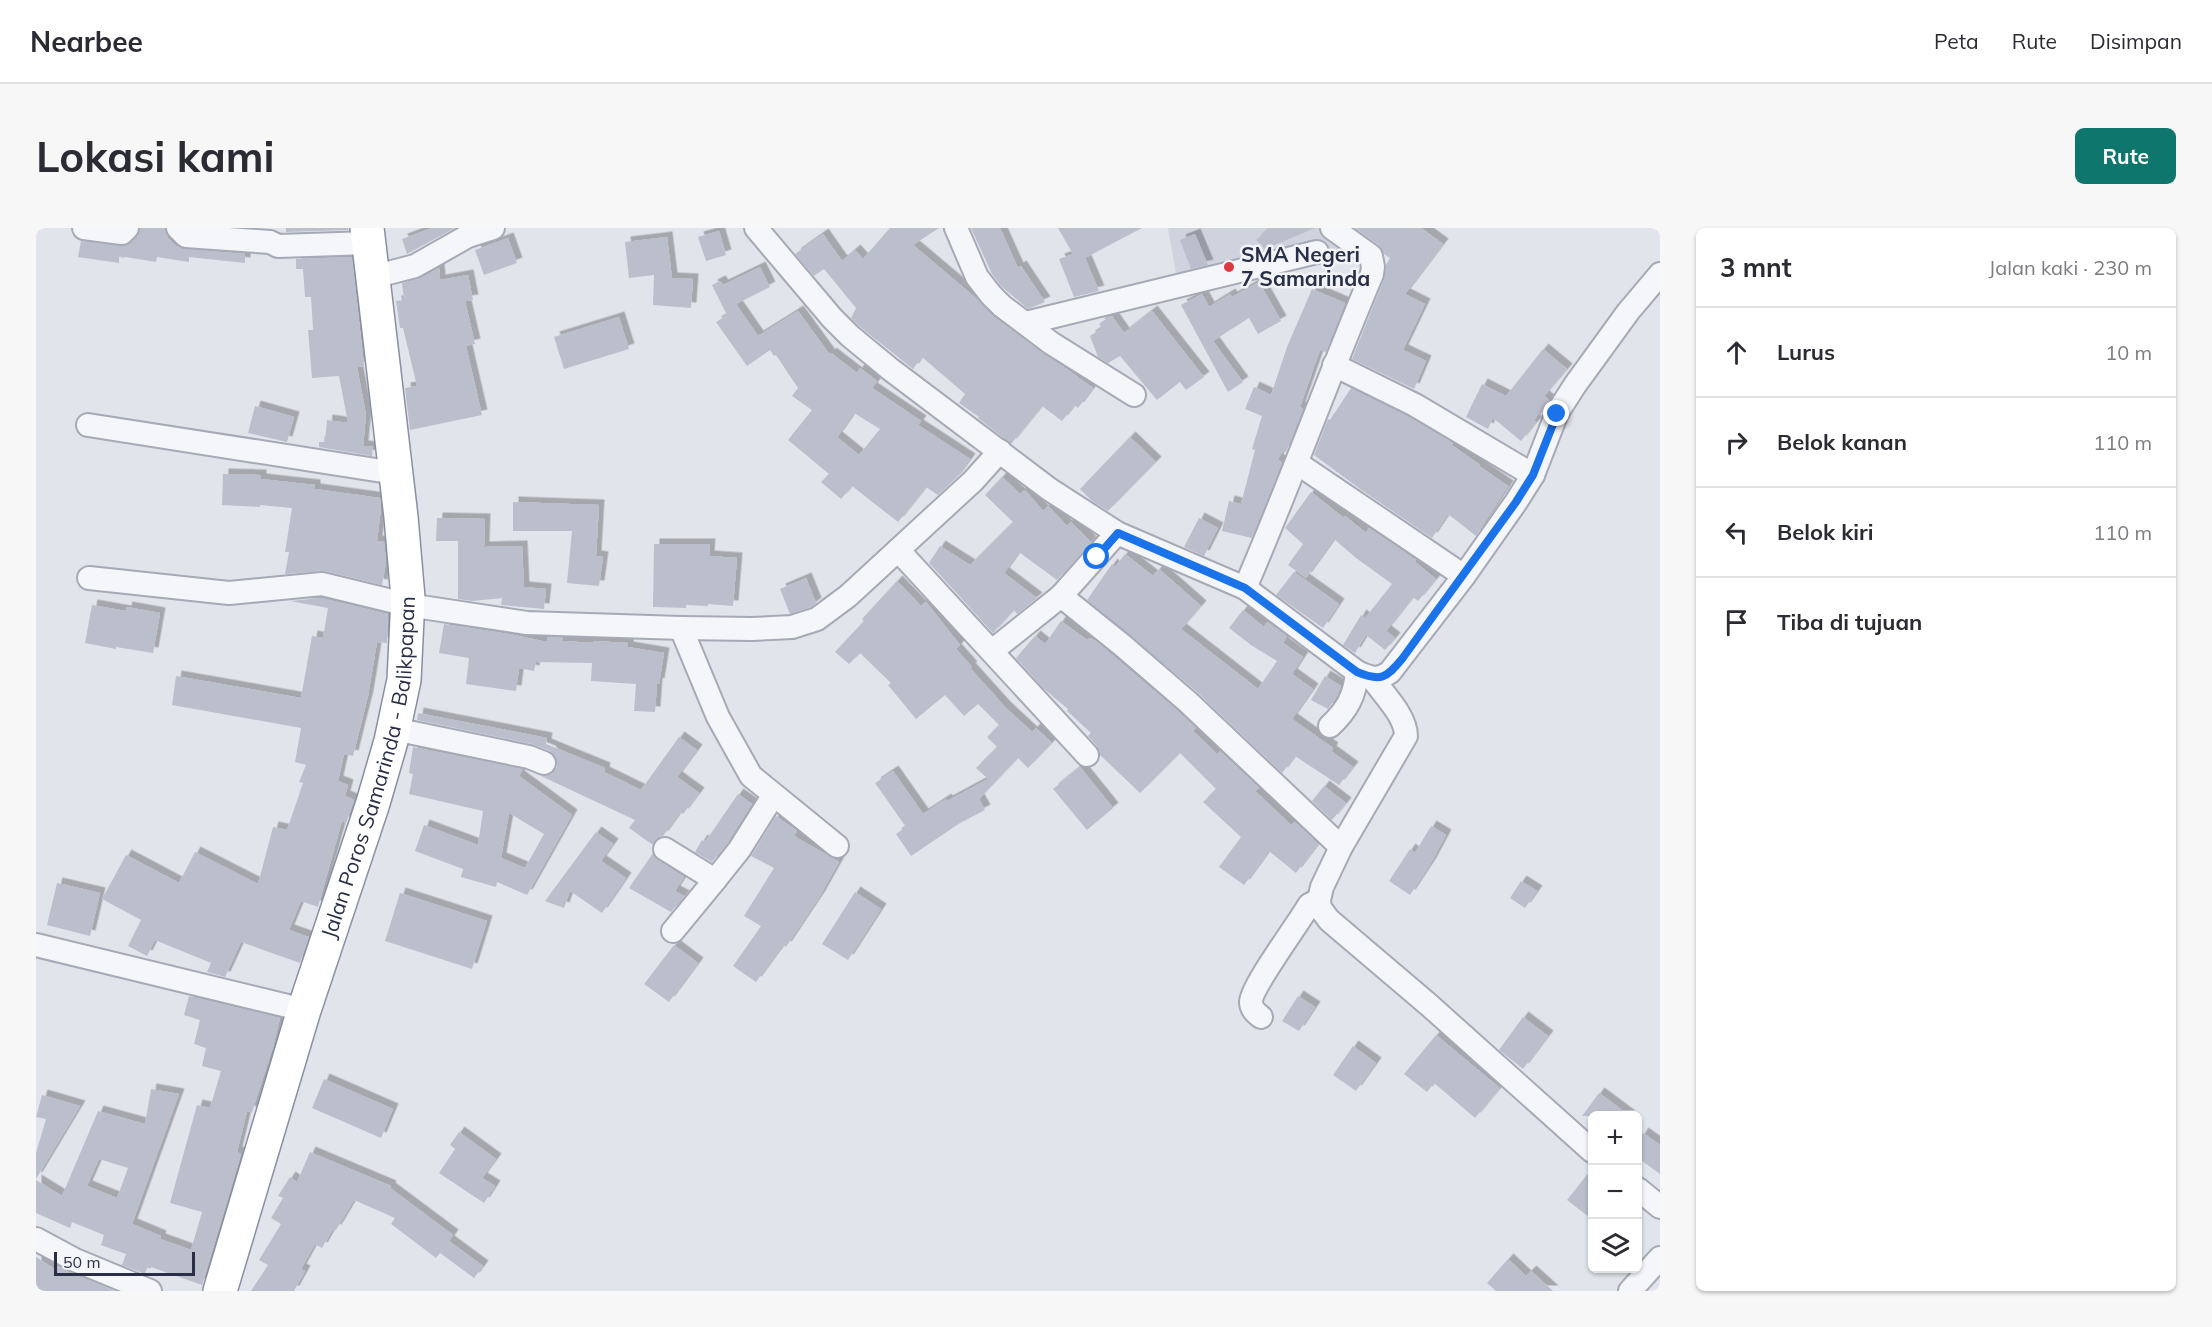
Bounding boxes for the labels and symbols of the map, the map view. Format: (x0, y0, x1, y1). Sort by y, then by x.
place label: SMA Negeri 7 Samarinda (1241, 241, 1370, 291)
marker: SMA Negeri 7 Samarinda (1222, 260, 1236, 274)
route end (1543, 400, 1569, 426)
route start (1083, 543, 1109, 569)
street label: Jalan Poros Samarinda - Balikpapan (315, 595, 420, 941)
scale bar (54, 1249, 195, 1276)

